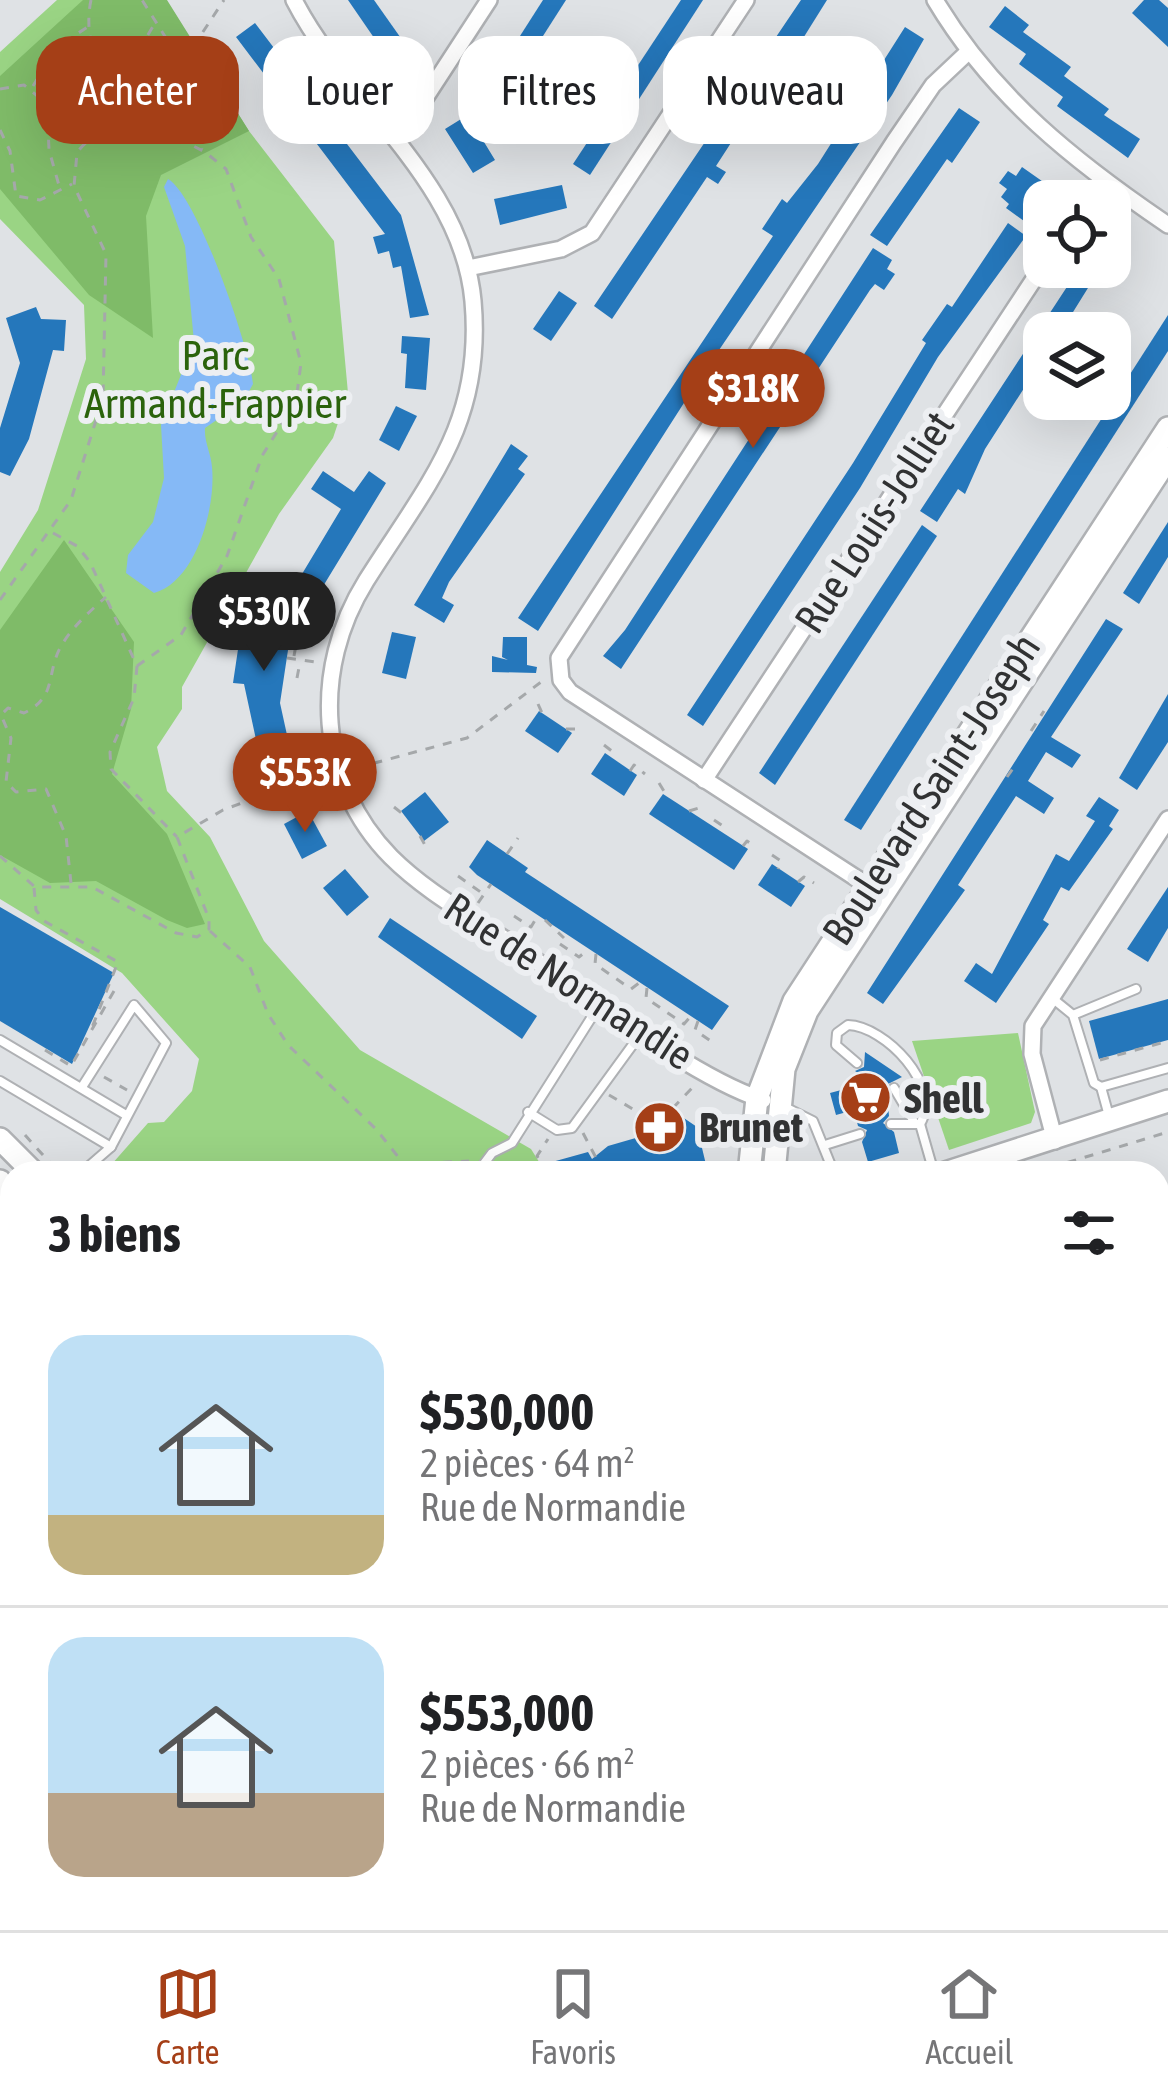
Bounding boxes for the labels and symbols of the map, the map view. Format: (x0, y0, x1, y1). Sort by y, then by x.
park label: Parc Armand-Frappier (84, 331, 346, 427)
pin: $318K (669, 349, 837, 451)
street label: Rue Louis-Jolliet (785, 403, 963, 641)
pin: $530K (180, 572, 348, 674)
street label: Boulevard Saint-Joseph (813, 625, 1049, 953)
pin: $553K (221, 733, 389, 835)
street label: Rue de Normandie (436, 883, 702, 1079)
supermarket icon: Shell (837, 1070, 893, 1126)
place label: Shell (904, 1074, 984, 1122)
pharmacy icon: Brunet (632, 1099, 688, 1155)
place label: Brunet (699, 1103, 803, 1151)

